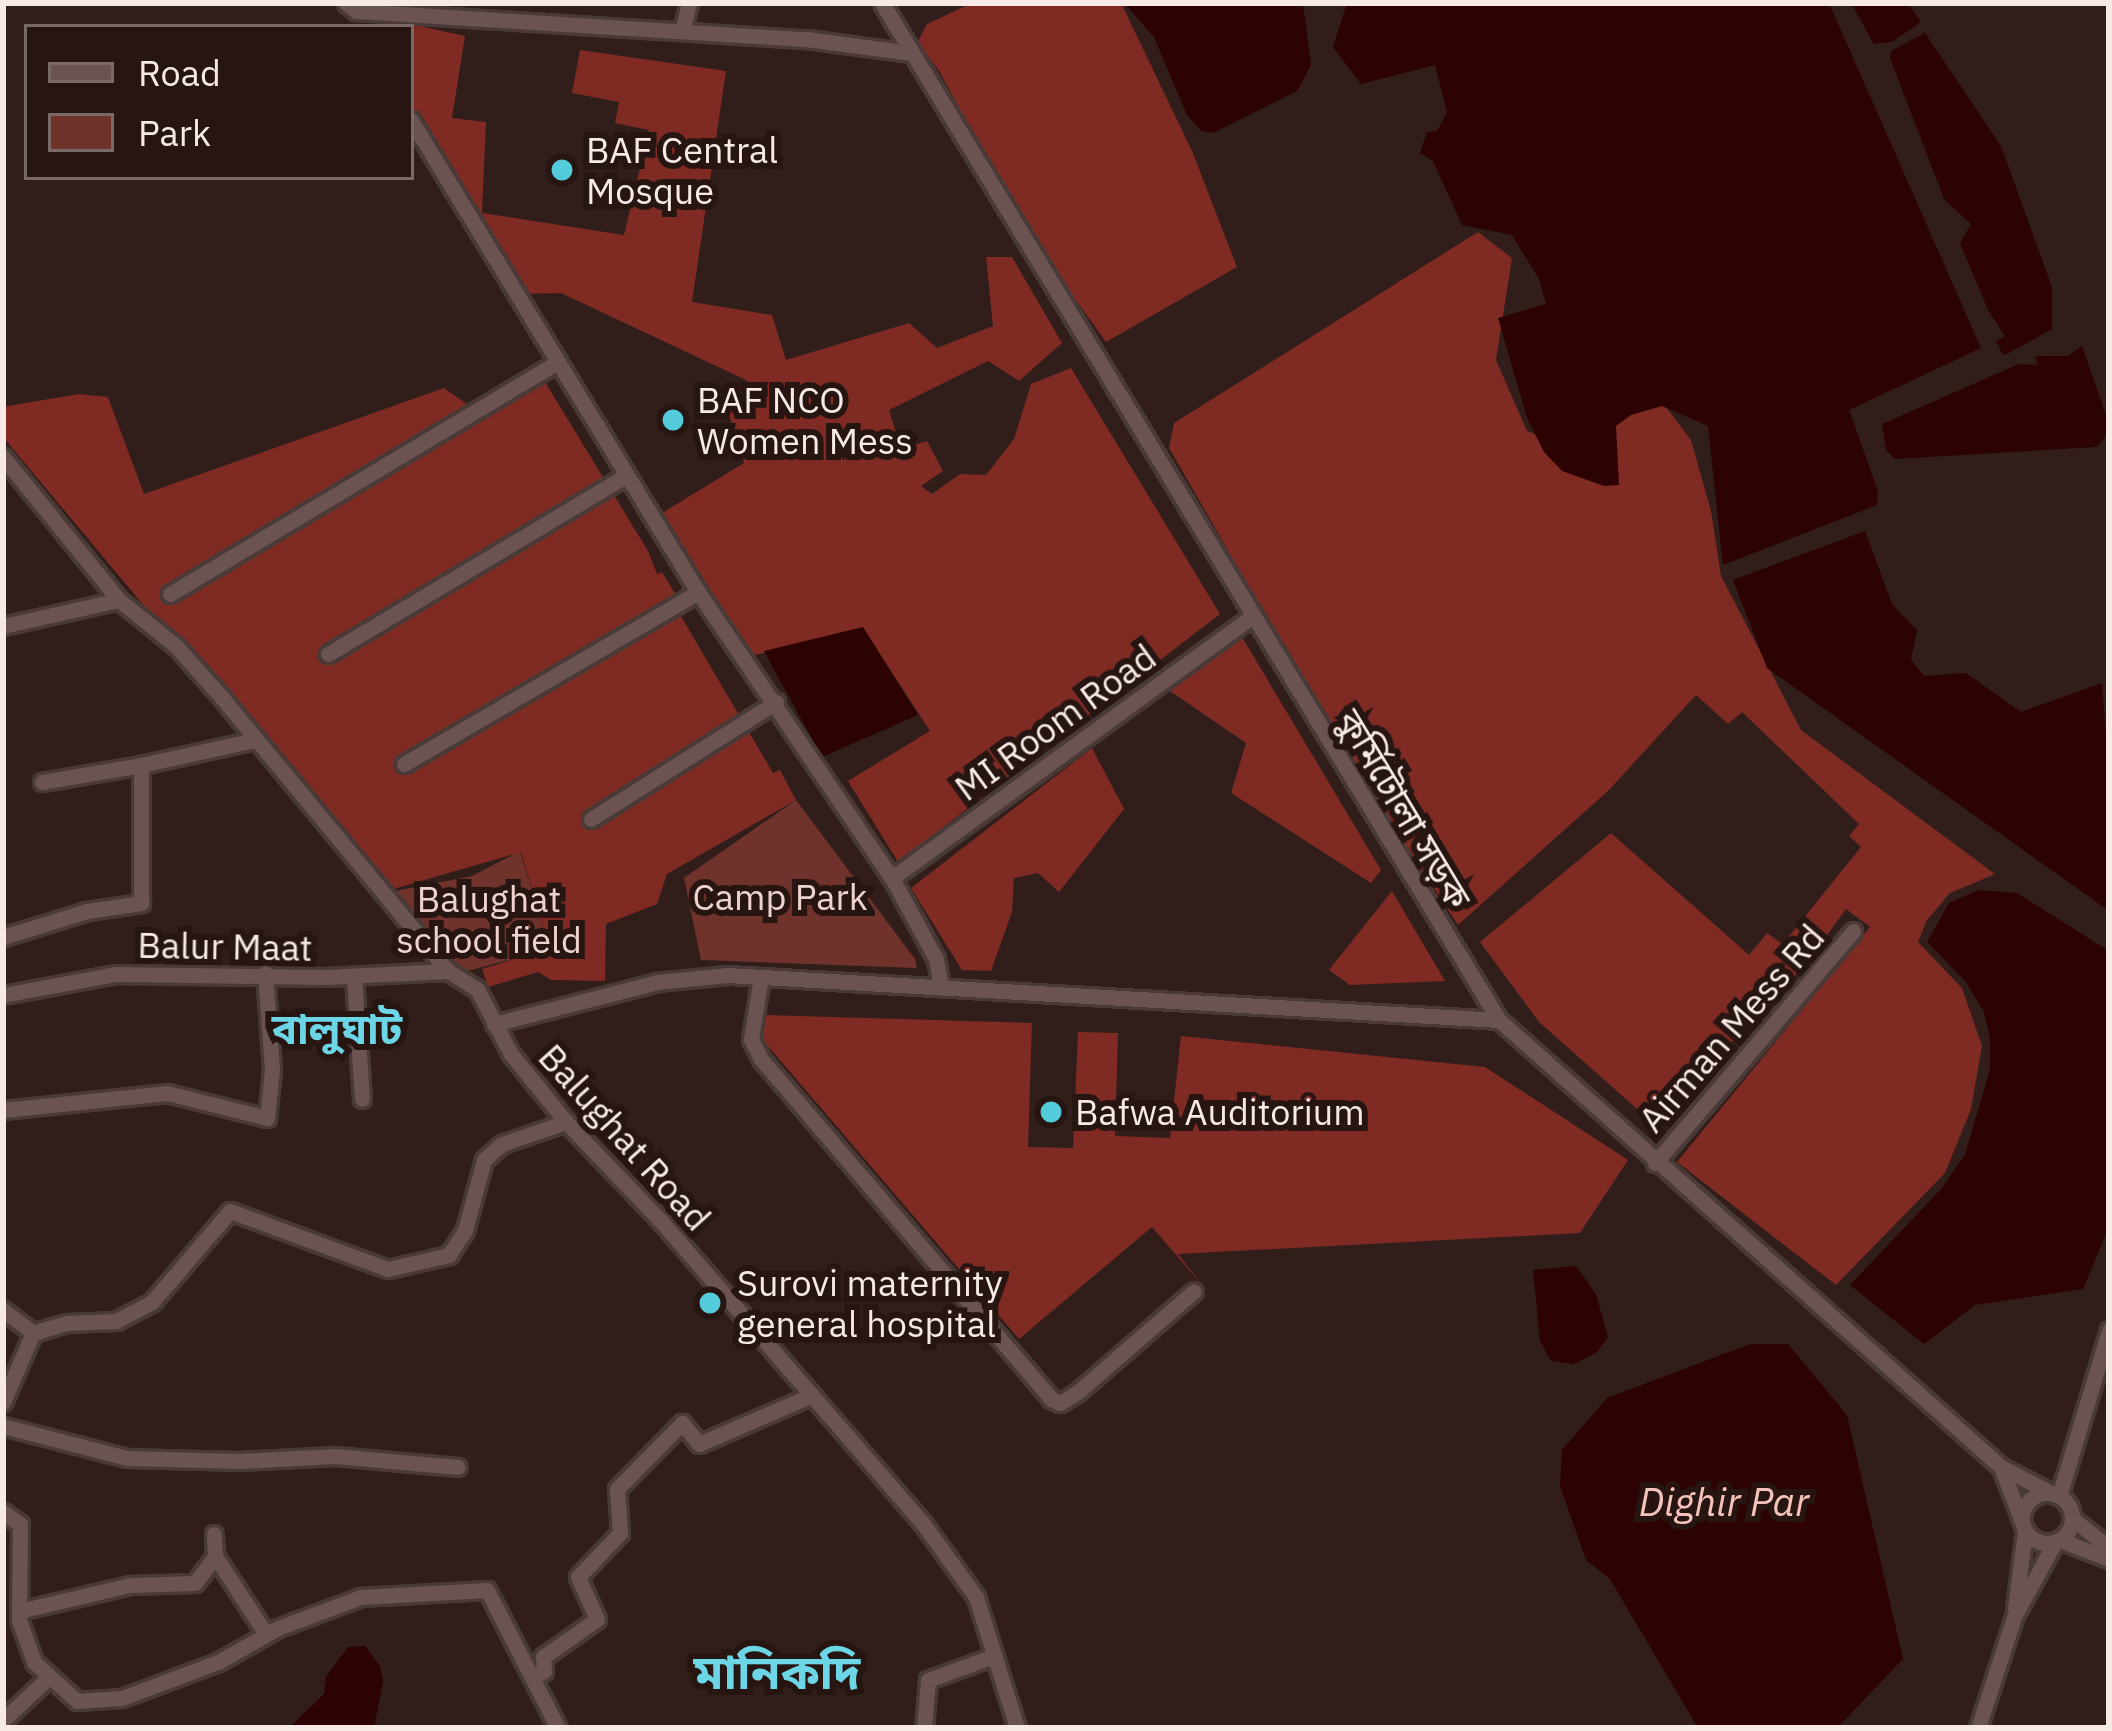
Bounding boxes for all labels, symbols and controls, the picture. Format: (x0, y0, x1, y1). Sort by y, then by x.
legend (24, 24, 414, 180)
text: Road (138, 49, 221, 96)
text: Park (138, 109, 211, 156)
place label: BAF Central Mosque (586, 127, 778, 212)
marker: BAF Central Mosque (549, 157, 575, 183)
place label: BAF NCO Women Mess (697, 377, 913, 462)
marker: BAF NCO Women Mess (660, 407, 686, 433)
street label: MI Room Road (946, 635, 1164, 809)
street label: কুর্মিটোলা সড়ক (1328, 702, 1480, 916)
park label: Camp Park (692, 875, 868, 919)
park label: Balughat school field (396, 876, 582, 961)
street label: Airman Mess Rd (1629, 915, 1833, 1141)
street label: Balur Maat (137, 923, 313, 969)
district label: বালুঘাট (272, 1004, 402, 1054)
street label: Balughat Road (530, 1035, 720, 1239)
place label: Bafwa Auditorium (1075, 1090, 1365, 1134)
marker: Bafwa Auditorium (1038, 1099, 1064, 1125)
place label: Surovi maternity general hospital (737, 1260, 1003, 1345)
marker: Surovi maternity general hospital (694, 1287, 726, 1319)
water label: Dighir Par (1639, 1479, 1809, 1525)
district label: মানিকদি (694, 1643, 860, 1701)

